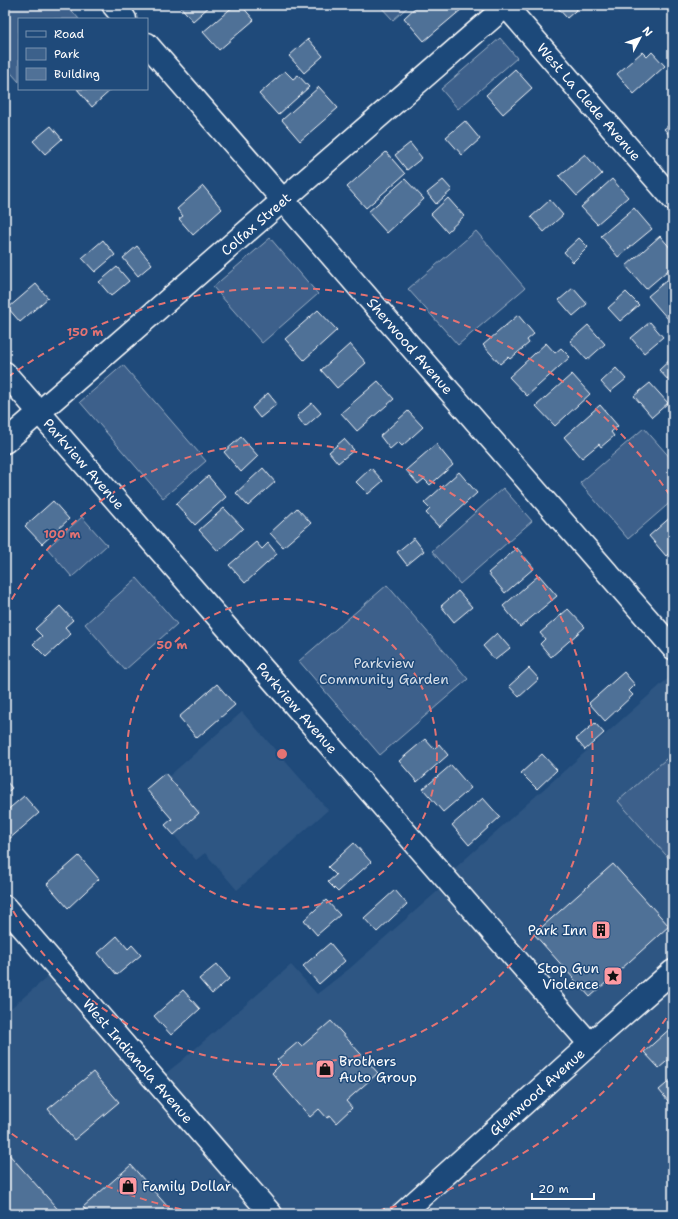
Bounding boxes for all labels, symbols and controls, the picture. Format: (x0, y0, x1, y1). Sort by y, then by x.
legend (18, 18, 148, 90)
north arrow (620, 18, 660, 58)
text: N (639, 24, 656, 40)
text: Road (54, 26, 85, 42)
street label: West La Clede Avenue (533, 39, 645, 165)
text: Park (54, 46, 80, 62)
text: Building (54, 66, 100, 82)
street label: Colfax Street (217, 189, 295, 259)
street label: Sherwood Avenue (363, 294, 457, 398)
text: 150 m (67, 324, 103, 340)
street label: Parkview Avenue (39, 415, 129, 513)
text: 100 m (44, 526, 81, 542)
text: 50 m (157, 637, 188, 653)
park label: Parkview Community Garden (319, 654, 449, 688)
street label: Parkview Avenue (252, 659, 342, 757)
centre of rings (275, 747, 289, 761)
building icon: Park Inn (590, 919, 612, 941)
place label: Park Inn (528, 921, 587, 939)
place label: Stop Gun Violence (537, 959, 599, 993)
place icon: Stop Gun Violence (602, 965, 624, 987)
street label: West Indianola Avenue (79, 995, 197, 1127)
street label: Glenwood Avenue (485, 1044, 589, 1140)
place label: Brothers Auto Group (339, 1052, 417, 1086)
shop icon: Brothers Auto Group (314, 1058, 336, 1080)
shop icon: Family Dollar (117, 1175, 139, 1197)
scale bar (532, 1175, 594, 1201)
place label: Family Dollar (142, 1177, 232, 1195)
text: 20 m (538, 1181, 569, 1197)

